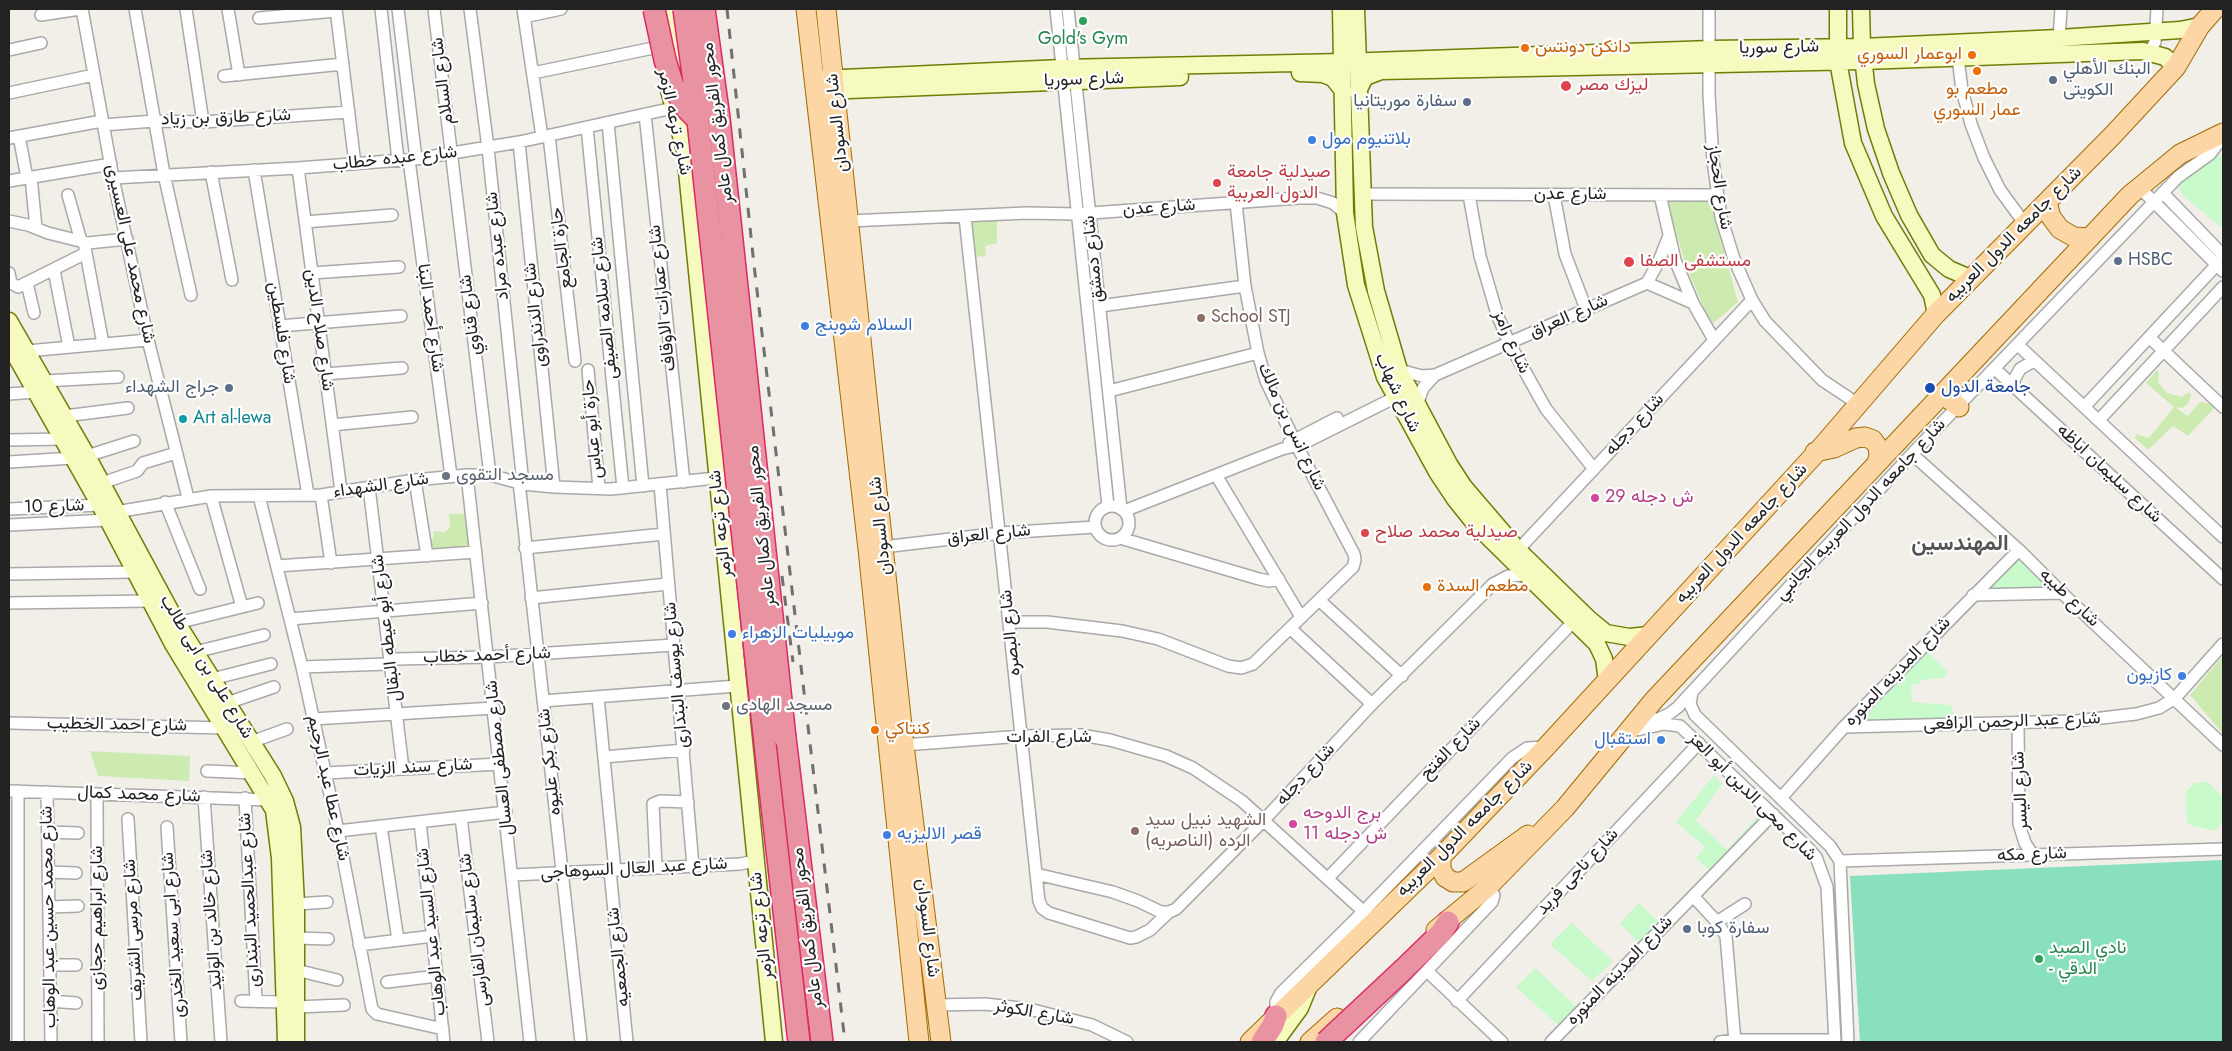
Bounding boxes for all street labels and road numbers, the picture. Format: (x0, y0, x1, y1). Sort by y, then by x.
street label: شارع السلام (427, 36, 459, 126)
street label: شارع سوريا (1739, 37, 1819, 59)
street label: محور الفريق كمال عامر (697, 41, 739, 205)
street label: شارع ترعه الزمر (652, 67, 696, 177)
street label: شارع سوريا (1044, 68, 1124, 92)
street label: شارع السودان (822, 73, 854, 173)
street label: شارع طارق بن زياد (161, 105, 291, 131)
street label: شارع عبده خطاب (332, 142, 458, 176)
street label: شارع الحجاز (1702, 143, 1736, 231)
street label: شارع محمد على العسيرى (100, 162, 160, 346)
street label: شارع جامعه الدول العربيه (1941, 162, 2087, 308)
street label: شارع عدن (1534, 184, 1606, 206)
street label: شارع عبده مراد (482, 191, 514, 301)
street label: شارع عدن (1122, 195, 1196, 221)
street label: حارة الجامع (546, 206, 578, 290)
street label: شارع دمشق (1079, 214, 1109, 304)
street label: شارع عمارات الاوقاف (645, 224, 681, 372)
street label: شارع سلامه الصيفى (587, 236, 623, 380)
street label: شارع أحمد البنا (412, 262, 448, 374)
street label: شارع الدندراوى (520, 262, 552, 368)
street label: شارع صلاح الدين (300, 268, 338, 392)
street label: شارع قناوي (455, 273, 487, 357)
street label: شارع فلسطين (262, 280, 300, 386)
street label: شارع العراق (1526, 290, 1612, 344)
street label: شارع رامز (1487, 307, 1535, 377)
street label: شارع شهاب (1369, 350, 1425, 436)
street label: شارع انس بن مالك (1252, 360, 1330, 494)
street label: حارة أبو عباس (578, 378, 608, 480)
street label: شارع دجله (1601, 389, 1669, 461)
street label: شارع جامعه الدول العربيه الجانبي (1771, 415, 1951, 605)
street label: شارع سليمان اباظه (2052, 420, 2166, 528)
street label: محور الفريق كمال عامر (743, 444, 781, 608)
street label: شارع جامعه الدول العربيه (1671, 459, 1813, 609)
street label: شارع الشهداء (332, 469, 430, 503)
street label: شارع ترعه الزمر (705, 469, 737, 579)
street label: شارع السودان (865, 476, 897, 576)
street label: شارع 10 (23, 495, 85, 519)
street label: شارع العراق (946, 520, 1032, 550)
street label: شارع أبو عيطه البقال (367, 553, 407, 703)
street label: شارع طيبه (2034, 564, 2104, 632)
street label: شارع البصره (996, 589, 1026, 677)
street label: شارع على بن ابى طالب (154, 591, 258, 743)
street label: شارع يوسف البندارى (660, 601, 694, 749)
street label: شارع المدينه المنوره (1840, 613, 1956, 731)
street label: شارع أحمد خطاب (423, 643, 551, 669)
street label: شارع مصطفى العسال (481, 679, 519, 837)
street label: شارع بكر عليوه (534, 707, 566, 817)
street label: شارع عبد الرحمن الرافعى (1923, 708, 2101, 736)
street label: شارع احمد الخطيب (47, 713, 187, 737)
street label: شارع عطا عبد الرحيم (302, 713, 354, 863)
street label: شارع الفتح (1416, 713, 1486, 785)
street label: شارع الفرات (1006, 727, 1092, 749)
street label: شارع محى الدين أبو العز (1683, 728, 1821, 866)
street label: شارع دجله (1272, 739, 1340, 811)
street label: شارع اليسر (2008, 751, 2034, 831)
street label: شارع سند الزيات (353, 754, 473, 782)
street label: شارع جامعه الدول العربيه (1392, 756, 1538, 902)
street label: شارع محمد كمال (77, 782, 201, 808)
street label: شارع محمد حسين عبد الوهاب (36, 806, 62, 1028)
street label: شارع عبدالحميد البندارى (235, 812, 265, 988)
street label: شارع ناجى فريد (1532, 824, 1624, 920)
street label: شارع مكه (1997, 843, 2067, 867)
street label: شارع ابراهيم حجازى (87, 846, 109, 990)
street label: محور الفريق كمال عامر (787, 846, 829, 1010)
street label: شارع السيد عبد الوهاب (412, 847, 452, 1017)
street label: شارع خالد بن الوليد (196, 849, 228, 991)
street label: شارع ابى سعيد الخدرى (157, 852, 191, 1018)
street label: شارع سليمان الفارسى (455, 852, 495, 1008)
street label: شارع عبد العال السوهاجى (540, 853, 728, 885)
street label: شارع مرسى الشريف (120, 859, 148, 1001)
street label: شارع ترعه الزمر (746, 871, 778, 981)
street label: شارع السودان (910, 877, 944, 979)
street label: شارع الجمعيه (603, 906, 635, 1008)
street label: شارع المدينه المنوره (1562, 912, 1678, 1030)
street label: شارع الكوثر (992, 995, 1076, 1031)

